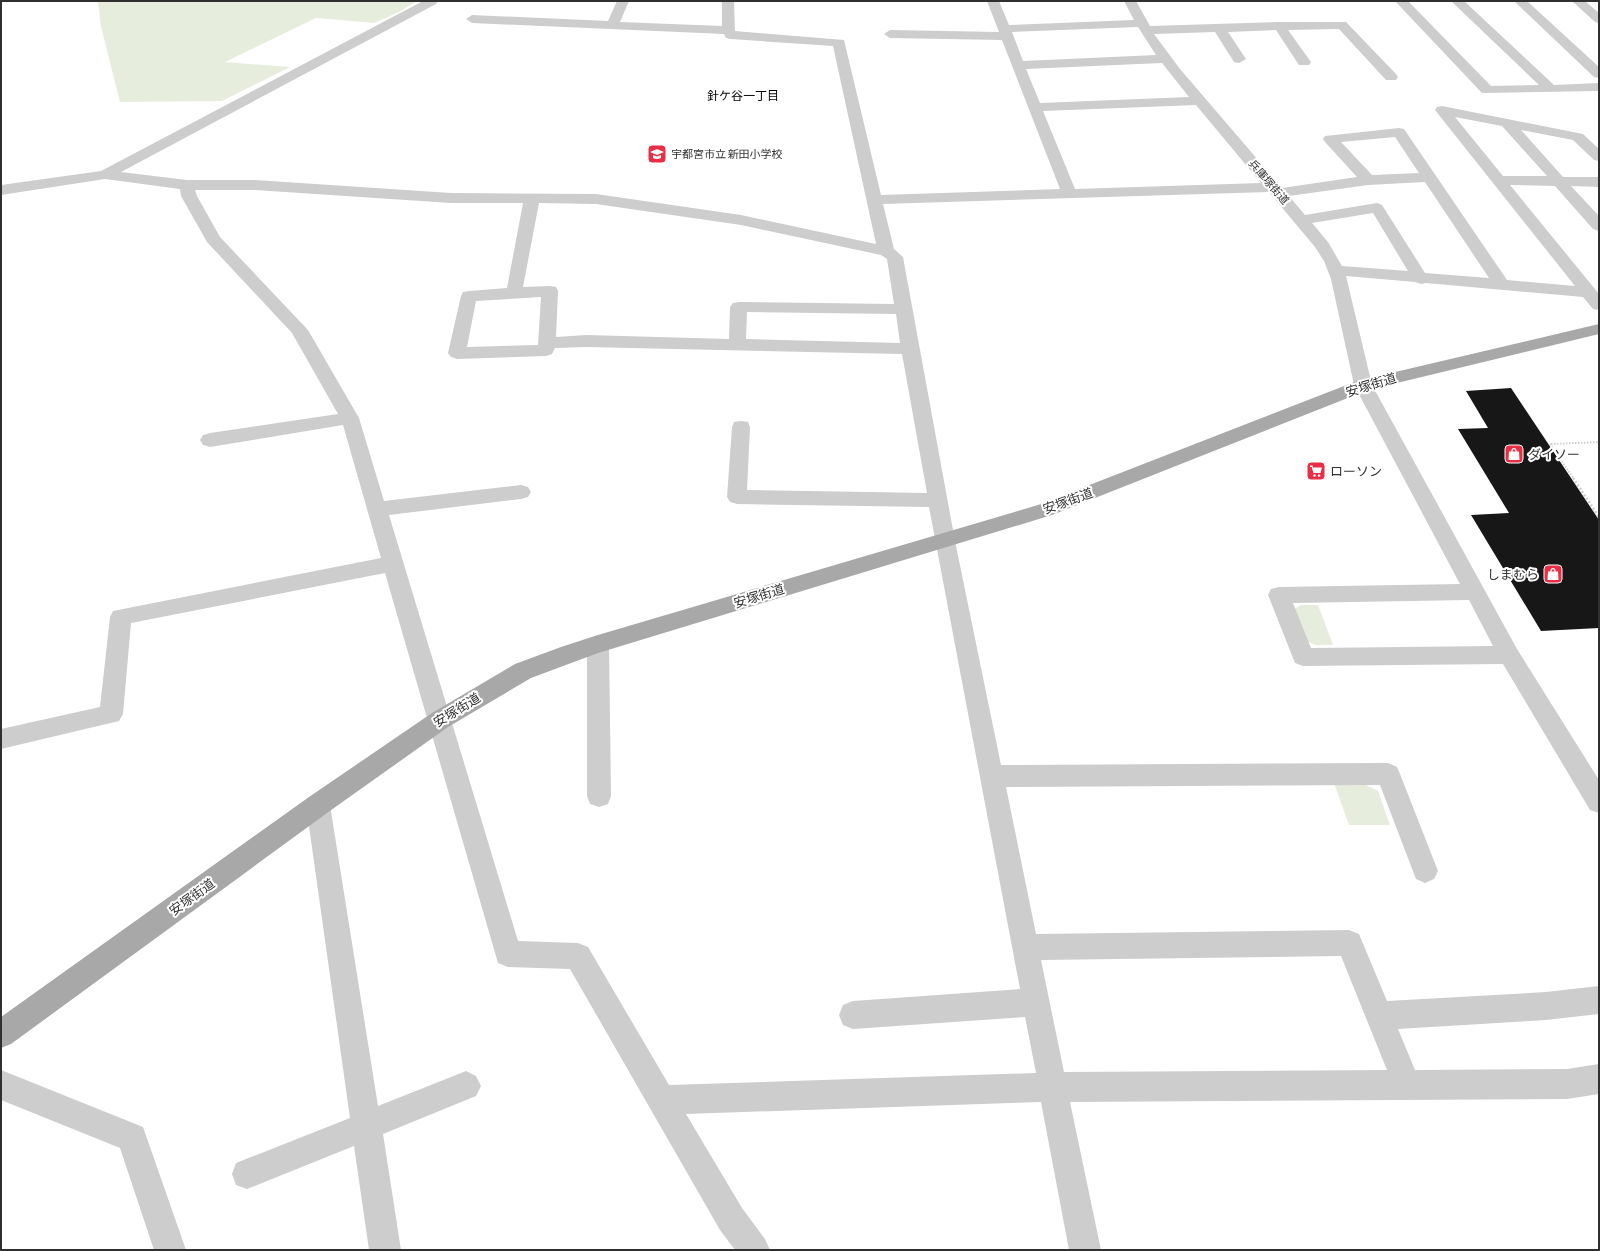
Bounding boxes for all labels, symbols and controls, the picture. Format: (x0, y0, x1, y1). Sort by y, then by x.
district label: 針ケ谷一丁目 (707, 89, 779, 103)
school or university icon: 宇都宮市立 新田小学校 (646, 143, 668, 165)
place label: 宇都宮市立 新田小学校 (671, 148, 783, 160)
street label: 兵庫塚街道 (1246, 157, 1292, 207)
street label: 安塚街道 (1344, 370, 1398, 400)
shop icon: ダイソー (1503, 443, 1525, 465)
place label: ダイソー (1528, 447, 1580, 462)
supermarket icon: ローソン (1305, 460, 1327, 482)
place label: ローソン (1330, 464, 1382, 479)
street label: 安塚街道 (1041, 485, 1095, 517)
shop icon: しまむら (1542, 563, 1564, 585)
place label: しまむら (1487, 567, 1539, 582)
street label: 安塚街道 (732, 581, 786, 611)
street label: 安塚街道 (431, 690, 483, 730)
street label: 安塚街道 (167, 876, 217, 918)

